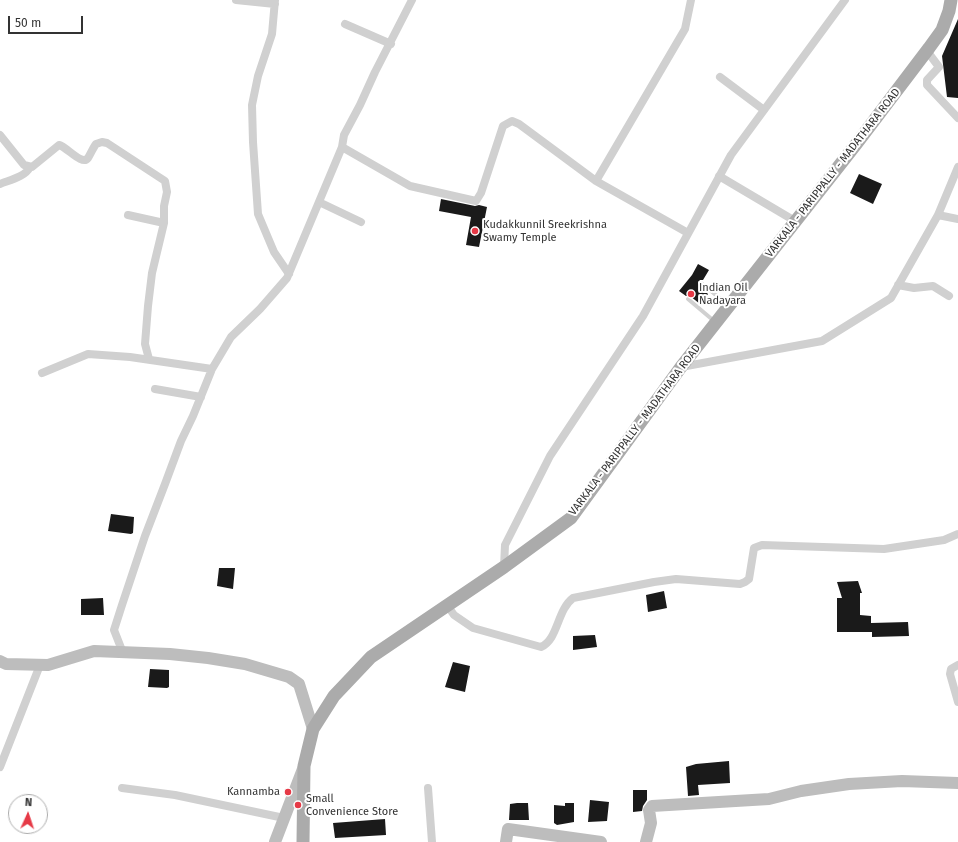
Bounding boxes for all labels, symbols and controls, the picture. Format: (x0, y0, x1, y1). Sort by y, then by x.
scale bar (10, 8, 85, 34)
text: 50 m (15, 16, 41, 30)
street label: VARKALA - PARIPPALLY - MADATHARA ROAD (763, 86, 903, 260)
place label: Kudakkunnil Sreekrishna Swamy Temple (483, 218, 607, 244)
marker: Kudakkunnil Sreekrishna Swamy Temple (470, 226, 480, 236)
place label: Indian Oil Nadayara (699, 281, 748, 307)
marker: Indian Oil Nadayara (686, 289, 696, 299)
street label: VARKALA - PARIPPALLY - MADATHARA ROAD (566, 342, 704, 518)
place label: Kannamba (227, 785, 280, 799)
marker: Kannamba (283, 787, 293, 797)
place label: Small Convenience Store (306, 792, 398, 818)
north arrow (8, 794, 48, 834)
text: N (25, 796, 33, 809)
marker: Small Convenience Store (293, 800, 303, 810)

